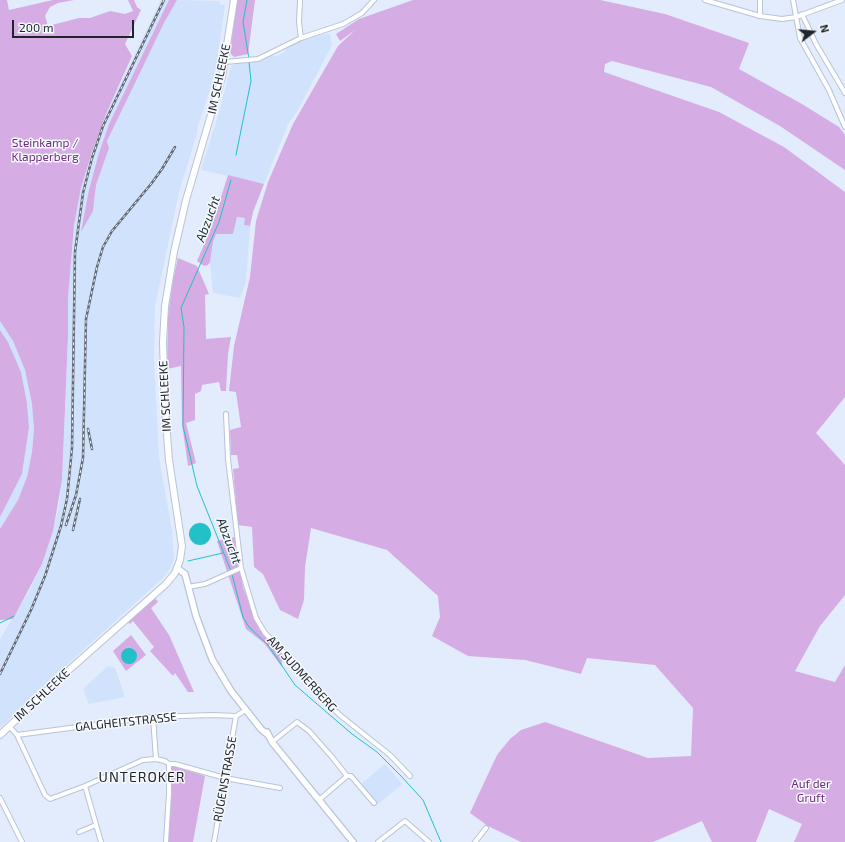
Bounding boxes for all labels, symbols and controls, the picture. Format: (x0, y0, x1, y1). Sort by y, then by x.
scale bar (14, 12, 136, 38)
north arrow (793, 12, 833, 52)
text: 200 m (19, 20, 53, 34)
text: N (818, 23, 832, 34)
street label: IM SCHLEEKE (205, 43, 233, 115)
park label: Steinkamp / Klapperberg (11, 136, 79, 164)
water label: Abzucht (192, 194, 224, 244)
street label: IM SCHLEEKE (156, 360, 174, 432)
water label: Abzucht (213, 516, 245, 566)
street label: AM SUDMERBERG (264, 633, 340, 715)
street label: IM SCHLEEKE (11, 665, 73, 725)
street label: GALGHEITSTRASSE (74, 710, 178, 734)
street label: RÜGENSTRASSE (210, 735, 240, 823)
district label: UNTEROKER (99, 769, 185, 785)
park label: Auf der Gruft (791, 777, 831, 805)

